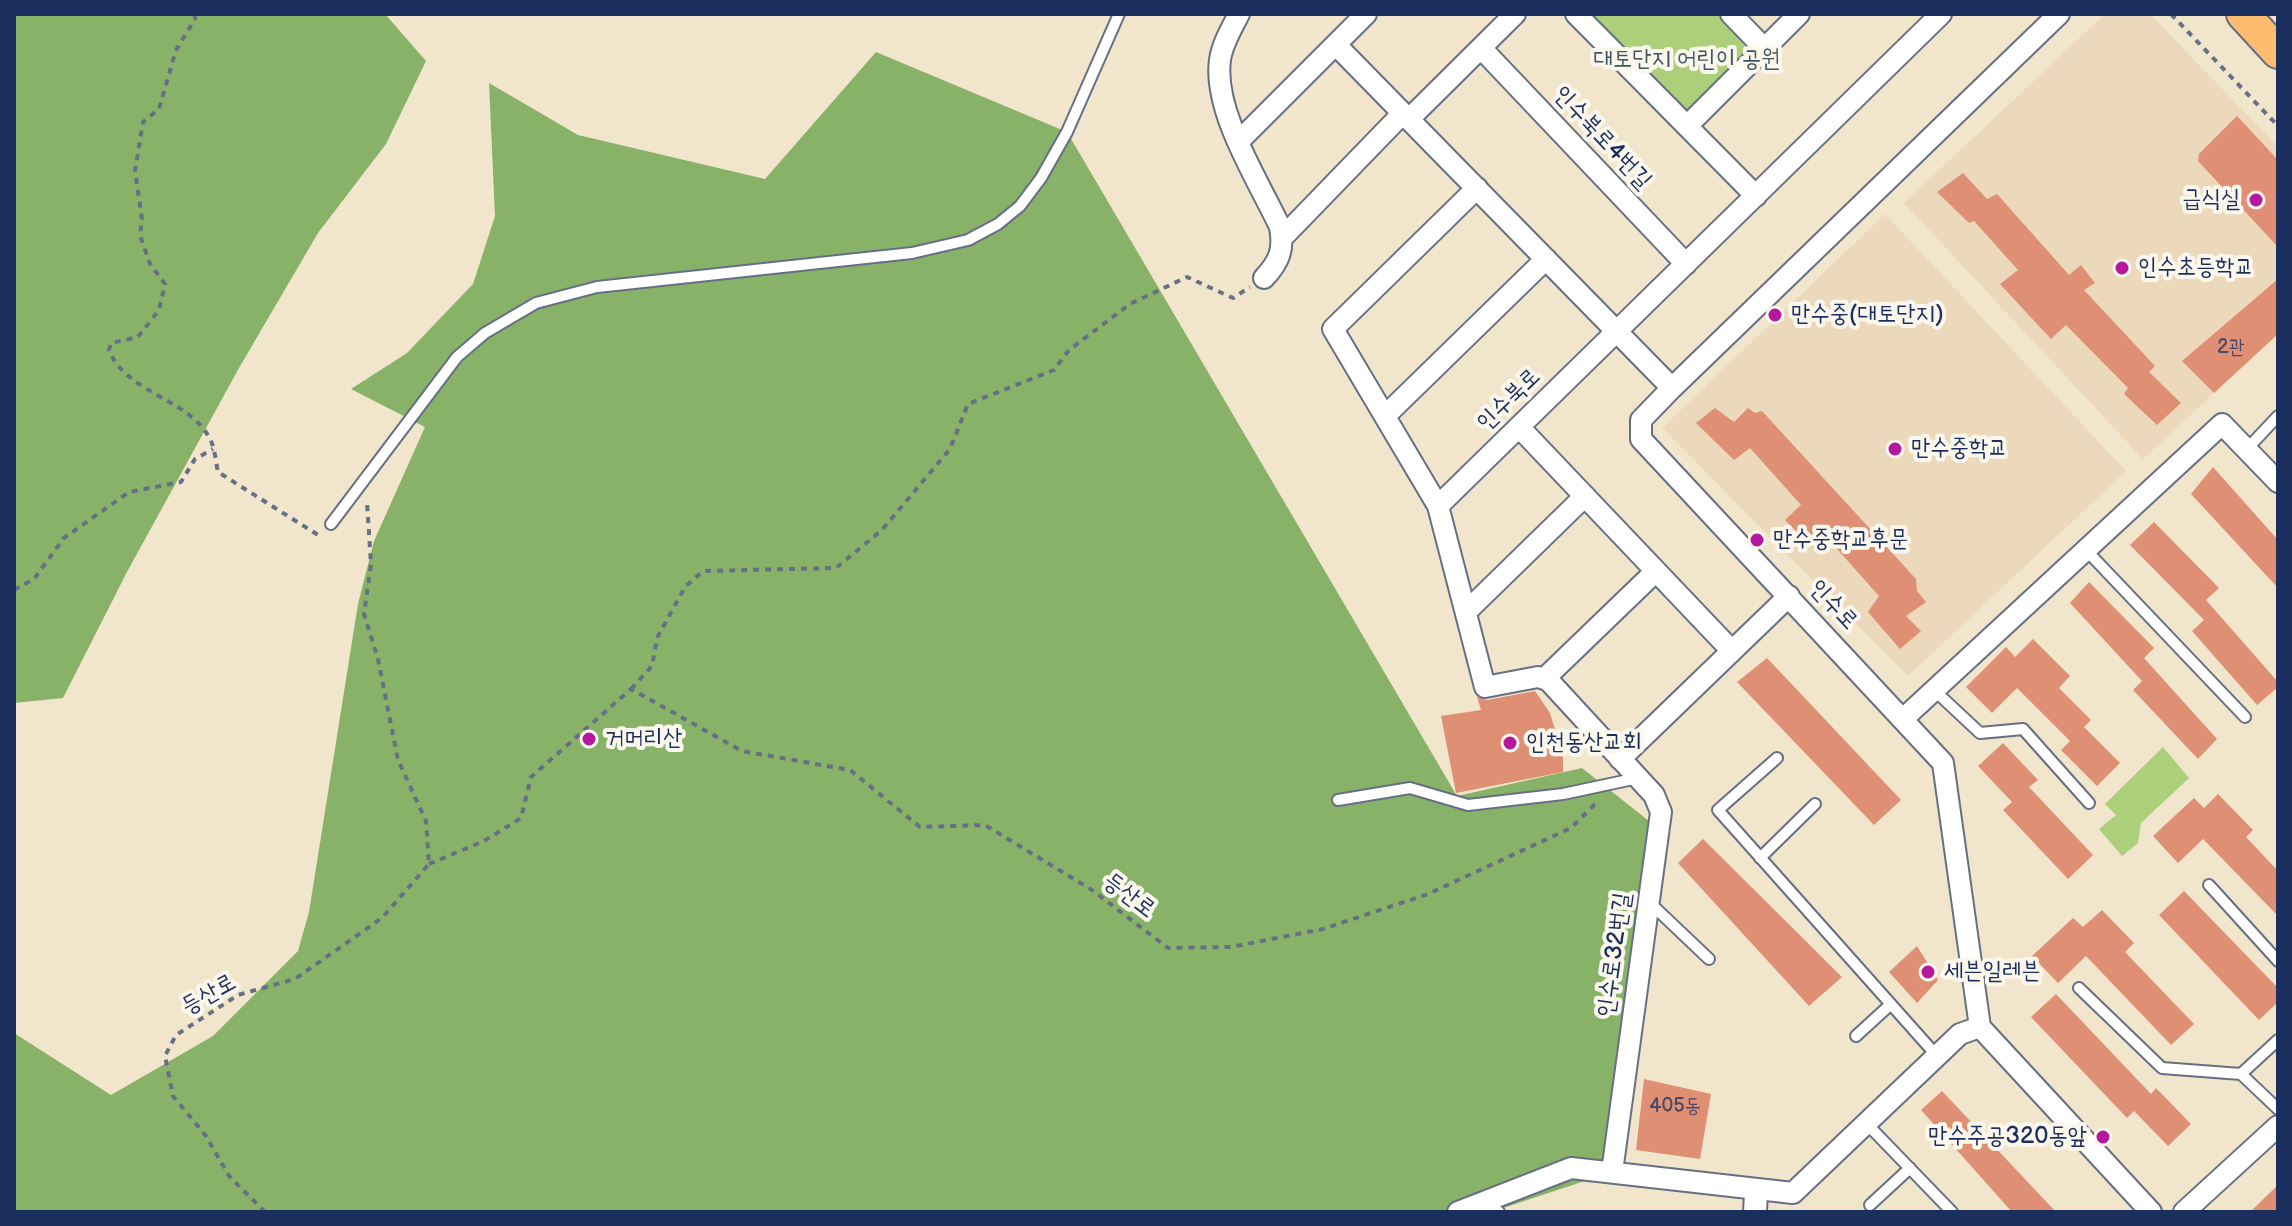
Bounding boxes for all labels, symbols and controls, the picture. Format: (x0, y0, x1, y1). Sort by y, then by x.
park label: 대토단지 어린이 공원 (1594, 46, 1780, 74)
street label: 인수북로4번길 (1547, 80, 1657, 196)
place label: 급식실 (2182, 186, 2240, 214)
marker: 급식실 (2247, 191, 2265, 209)
place label: 인수초등학교 (2138, 254, 2254, 282)
marker: 인수초등학교 (2113, 259, 2131, 277)
place label: 만수중(대토단지) (1791, 301, 1944, 329)
marker: 만수중(대토단지) (1766, 306, 1784, 324)
house number: 2관 (2217, 336, 2245, 360)
street label: 인수북로 (1471, 363, 1547, 437)
place label: 만수중학교 (1911, 435, 2008, 463)
marker: 만수중학교 (1886, 440, 1904, 458)
place label: 만수중학교후문 (1773, 526, 1908, 554)
marker: 만수중학교후문 (1748, 531, 1766, 549)
street label: 인수로 (1803, 574, 1863, 636)
place label: 거머리산 (605, 725, 682, 753)
place label: 인천동산교회 (1526, 729, 1642, 757)
marker: 거머리산 (580, 730, 598, 748)
marker: 인천동산교회 (1501, 734, 1519, 752)
street label: 등산로 (1097, 867, 1161, 925)
street label: 인수로32번길 (1592, 891, 1638, 1019)
place label: 세븐일레븐 (1944, 958, 2041, 986)
marker: 세븐일레븐 (1919, 963, 1937, 981)
street label: 등산로 (177, 968, 241, 1022)
house number: 405동 (1649, 1095, 1701, 1119)
place label: 만수주공320동앞 (1928, 1123, 2087, 1151)
marker: 만수주공320동앞 (2094, 1128, 2112, 1146)

